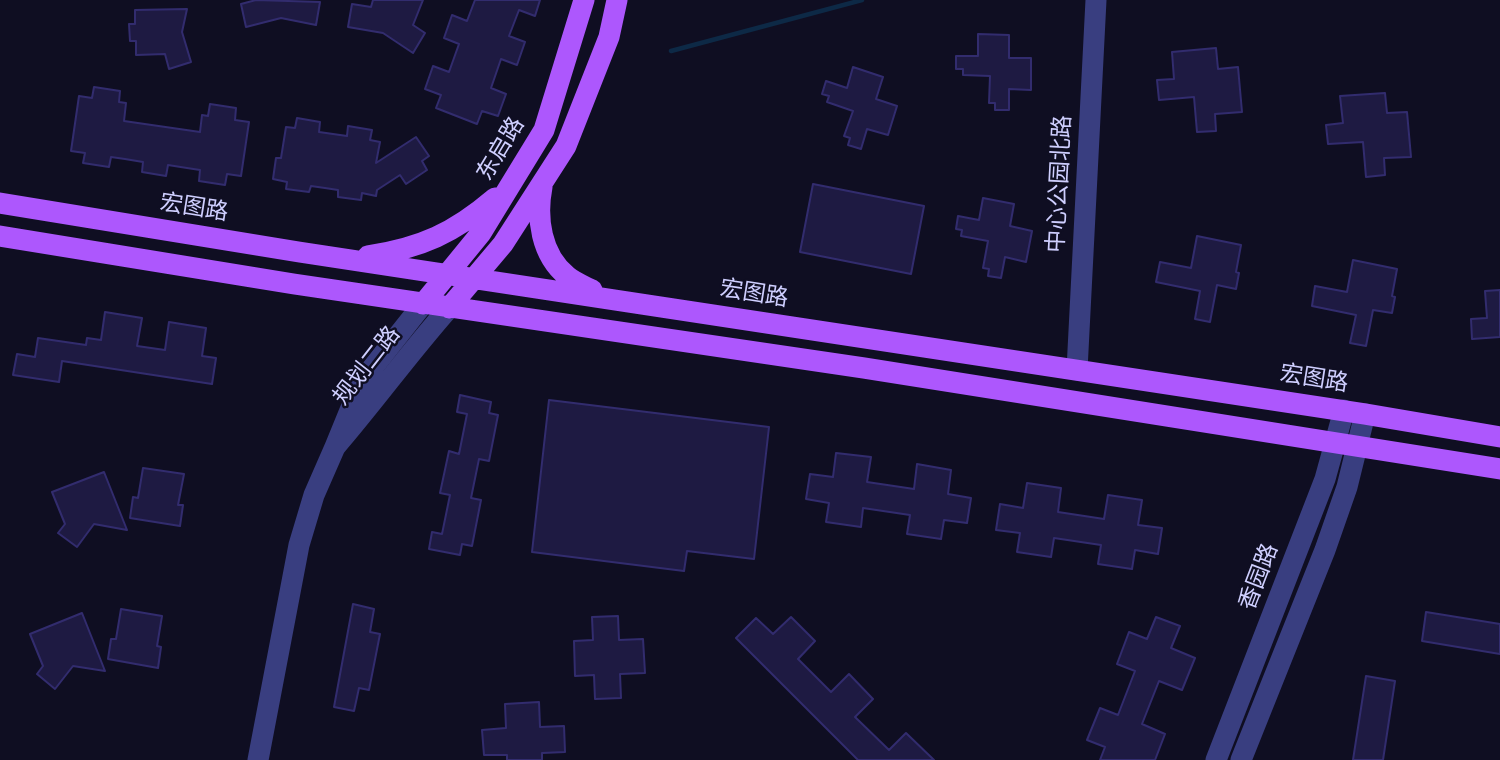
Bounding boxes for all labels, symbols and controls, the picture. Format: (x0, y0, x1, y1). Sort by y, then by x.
street label: 东启路 (471, 112, 531, 186)
street label: 中心公园北路 (1043, 114, 1077, 254)
street label: 宏图路 (158, 189, 230, 227)
street label: 宏图路 (718, 275, 790, 313)
street label: 规划二路 (328, 321, 406, 411)
street label: 宏图路 (1278, 360, 1350, 398)
street label: 香园路 (1234, 540, 1284, 614)

